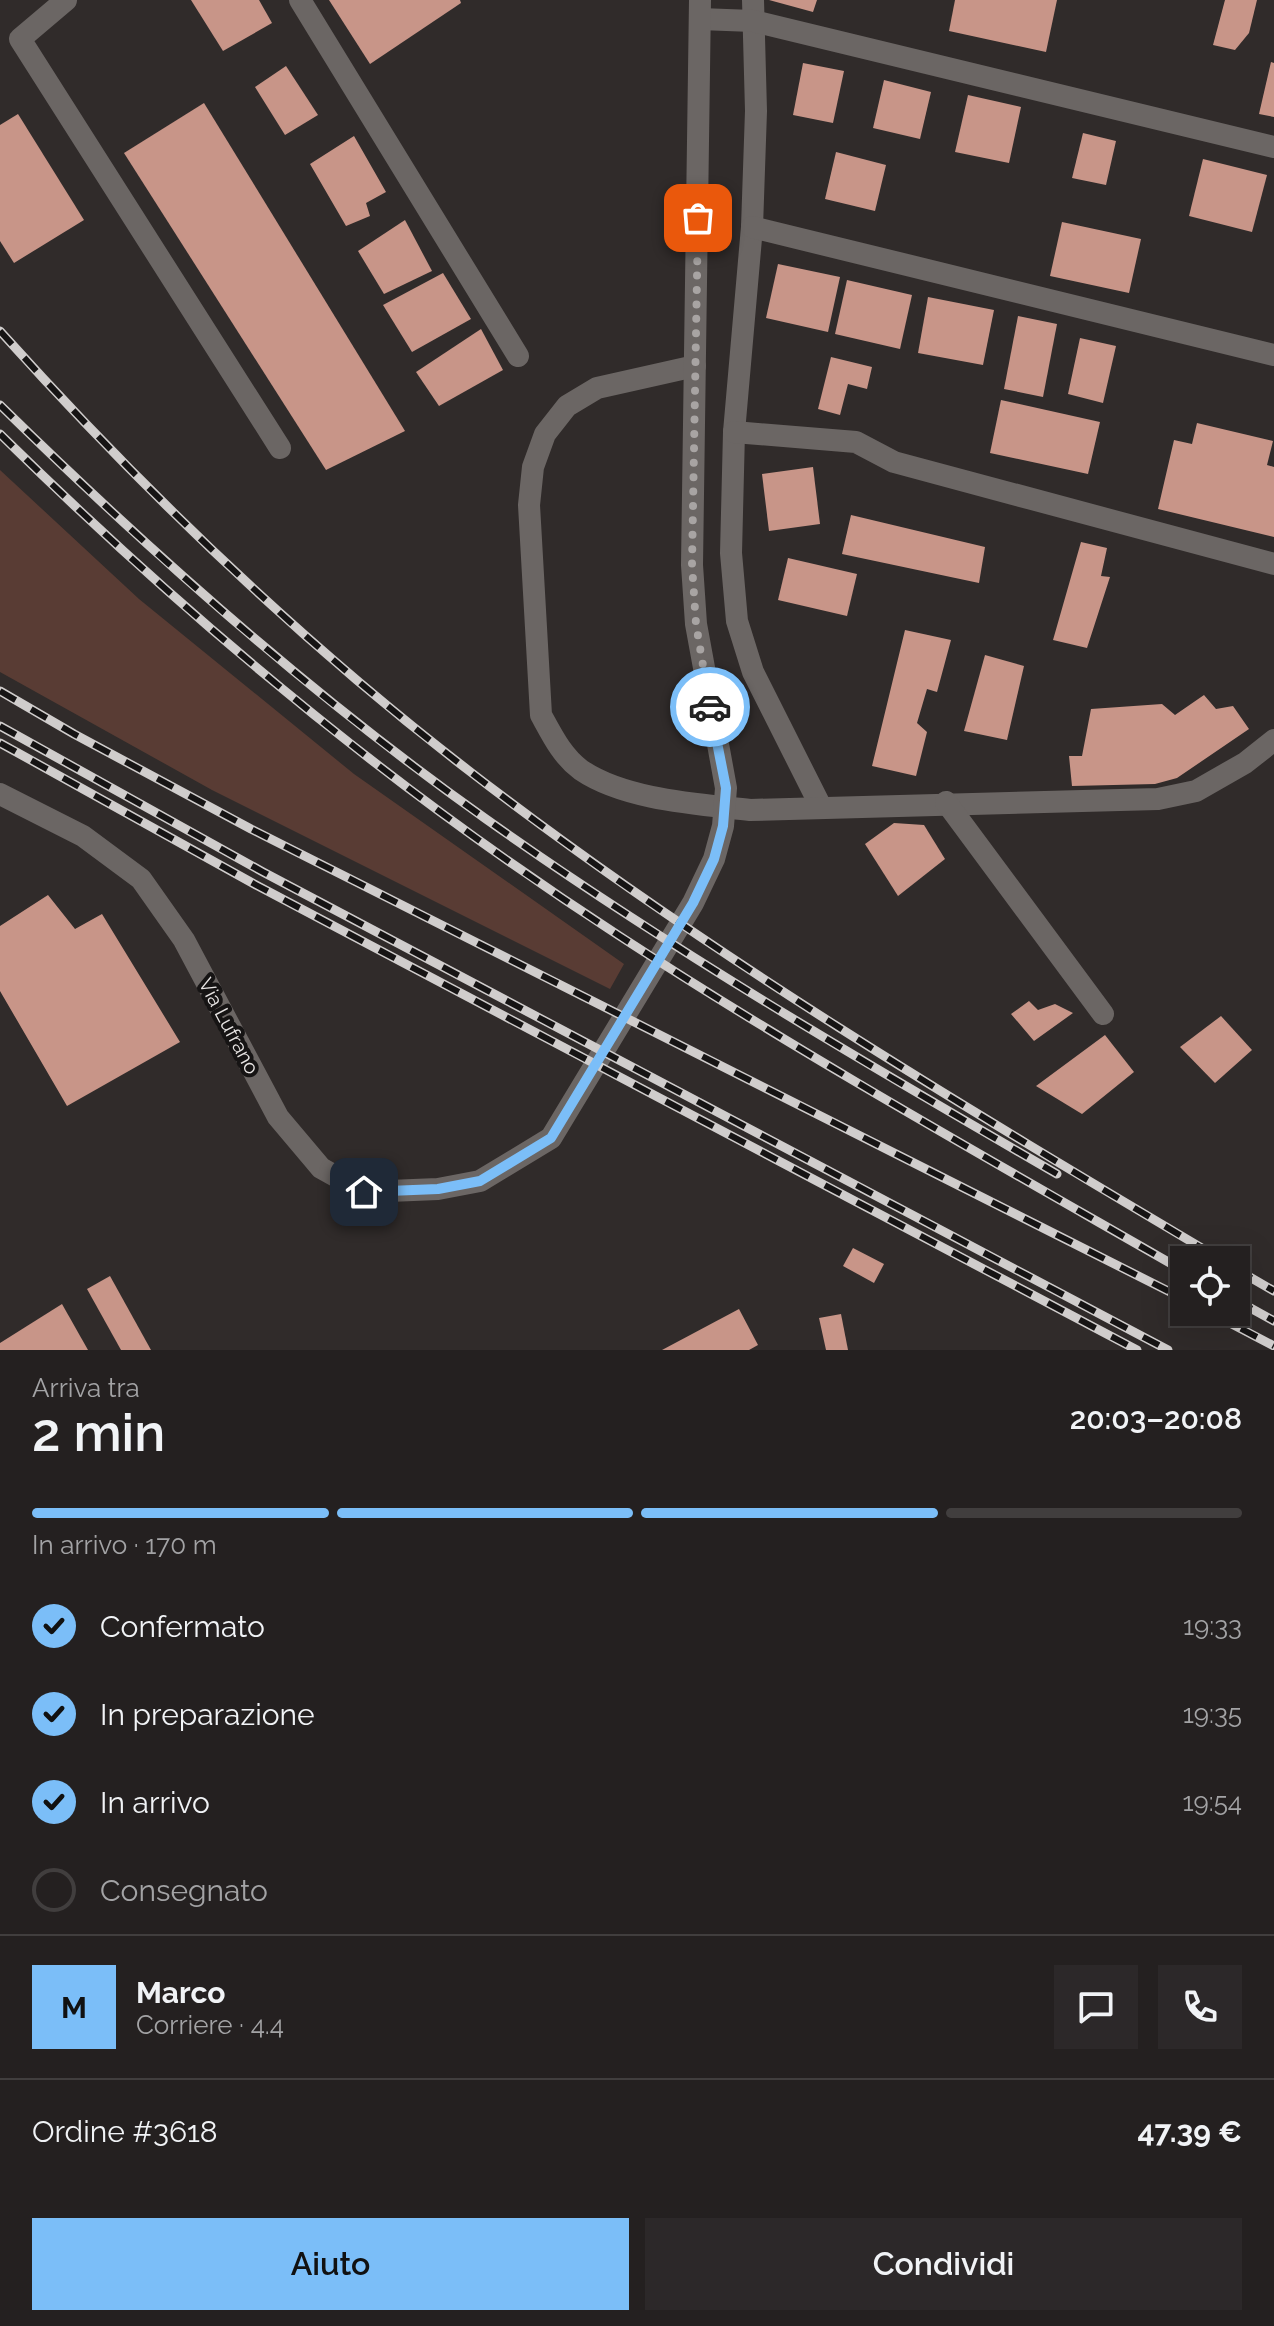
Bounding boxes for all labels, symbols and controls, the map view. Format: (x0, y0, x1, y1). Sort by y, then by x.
pin (664, 184, 732, 252)
icon: bag (676, 196, 720, 240)
courier (670, 667, 750, 747)
icon: car (688, 685, 732, 729)
street label: Via Lufrano (194, 974, 264, 1078)
pin (330, 1158, 398, 1226)
icon: home (342, 1170, 386, 1214)
map controls (1170, 1246, 1250, 1326)
button: locate (1170, 1246, 1250, 1326)
text: Arriva tra (32, 1373, 140, 1403)
text: 20:03–20:08 (1070, 1401, 1242, 1436)
text: 2 min (32, 1402, 165, 1463)
text: In arrivo · 170 m (32, 1530, 217, 1560)
icon: check (32, 1604, 76, 1648)
text: Confermato (100, 1609, 265, 1644)
text: 19:33 (1183, 1611, 1242, 1641)
icon: check (32, 1692, 76, 1736)
text: In preparazione (100, 1697, 315, 1732)
text: 19:35 (1183, 1699, 1242, 1729)
icon: check (32, 1780, 76, 1824)
text: In arrivo (100, 1785, 210, 1820)
text: 19:54 (1182, 1787, 1242, 1817)
text: Consegnato (100, 1873, 268, 1908)
button: chat (1054, 1965, 1138, 2049)
button: phone (1158, 1965, 1242, 2049)
text: Marco (136, 1975, 225, 2010)
text: M (61, 1990, 87, 2025)
text: Corriere · 4.4 (136, 2010, 284, 2040)
text: Ordine #3618 (32, 2114, 218, 2149)
text: 47.39 € (1137, 2114, 1242, 2149)
button: Aiuto (32, 2218, 629, 2310)
button: Condividi (645, 2218, 1242, 2310)

